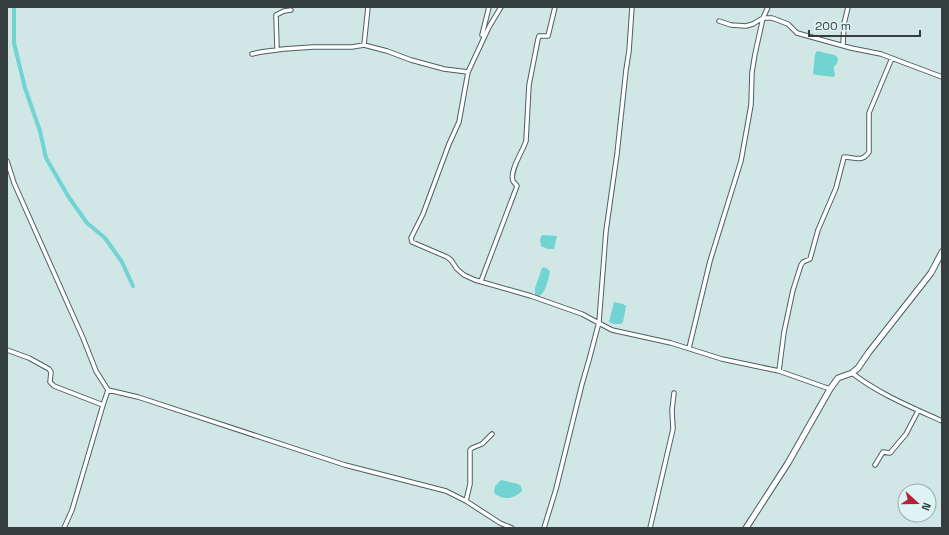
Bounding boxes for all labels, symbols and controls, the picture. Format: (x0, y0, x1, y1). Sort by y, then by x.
scale bar (809, 12, 920, 38)
text: 200 m (815, 18, 851, 34)
north arrow (897, 483, 937, 523)
text: N (918, 501, 934, 513)

